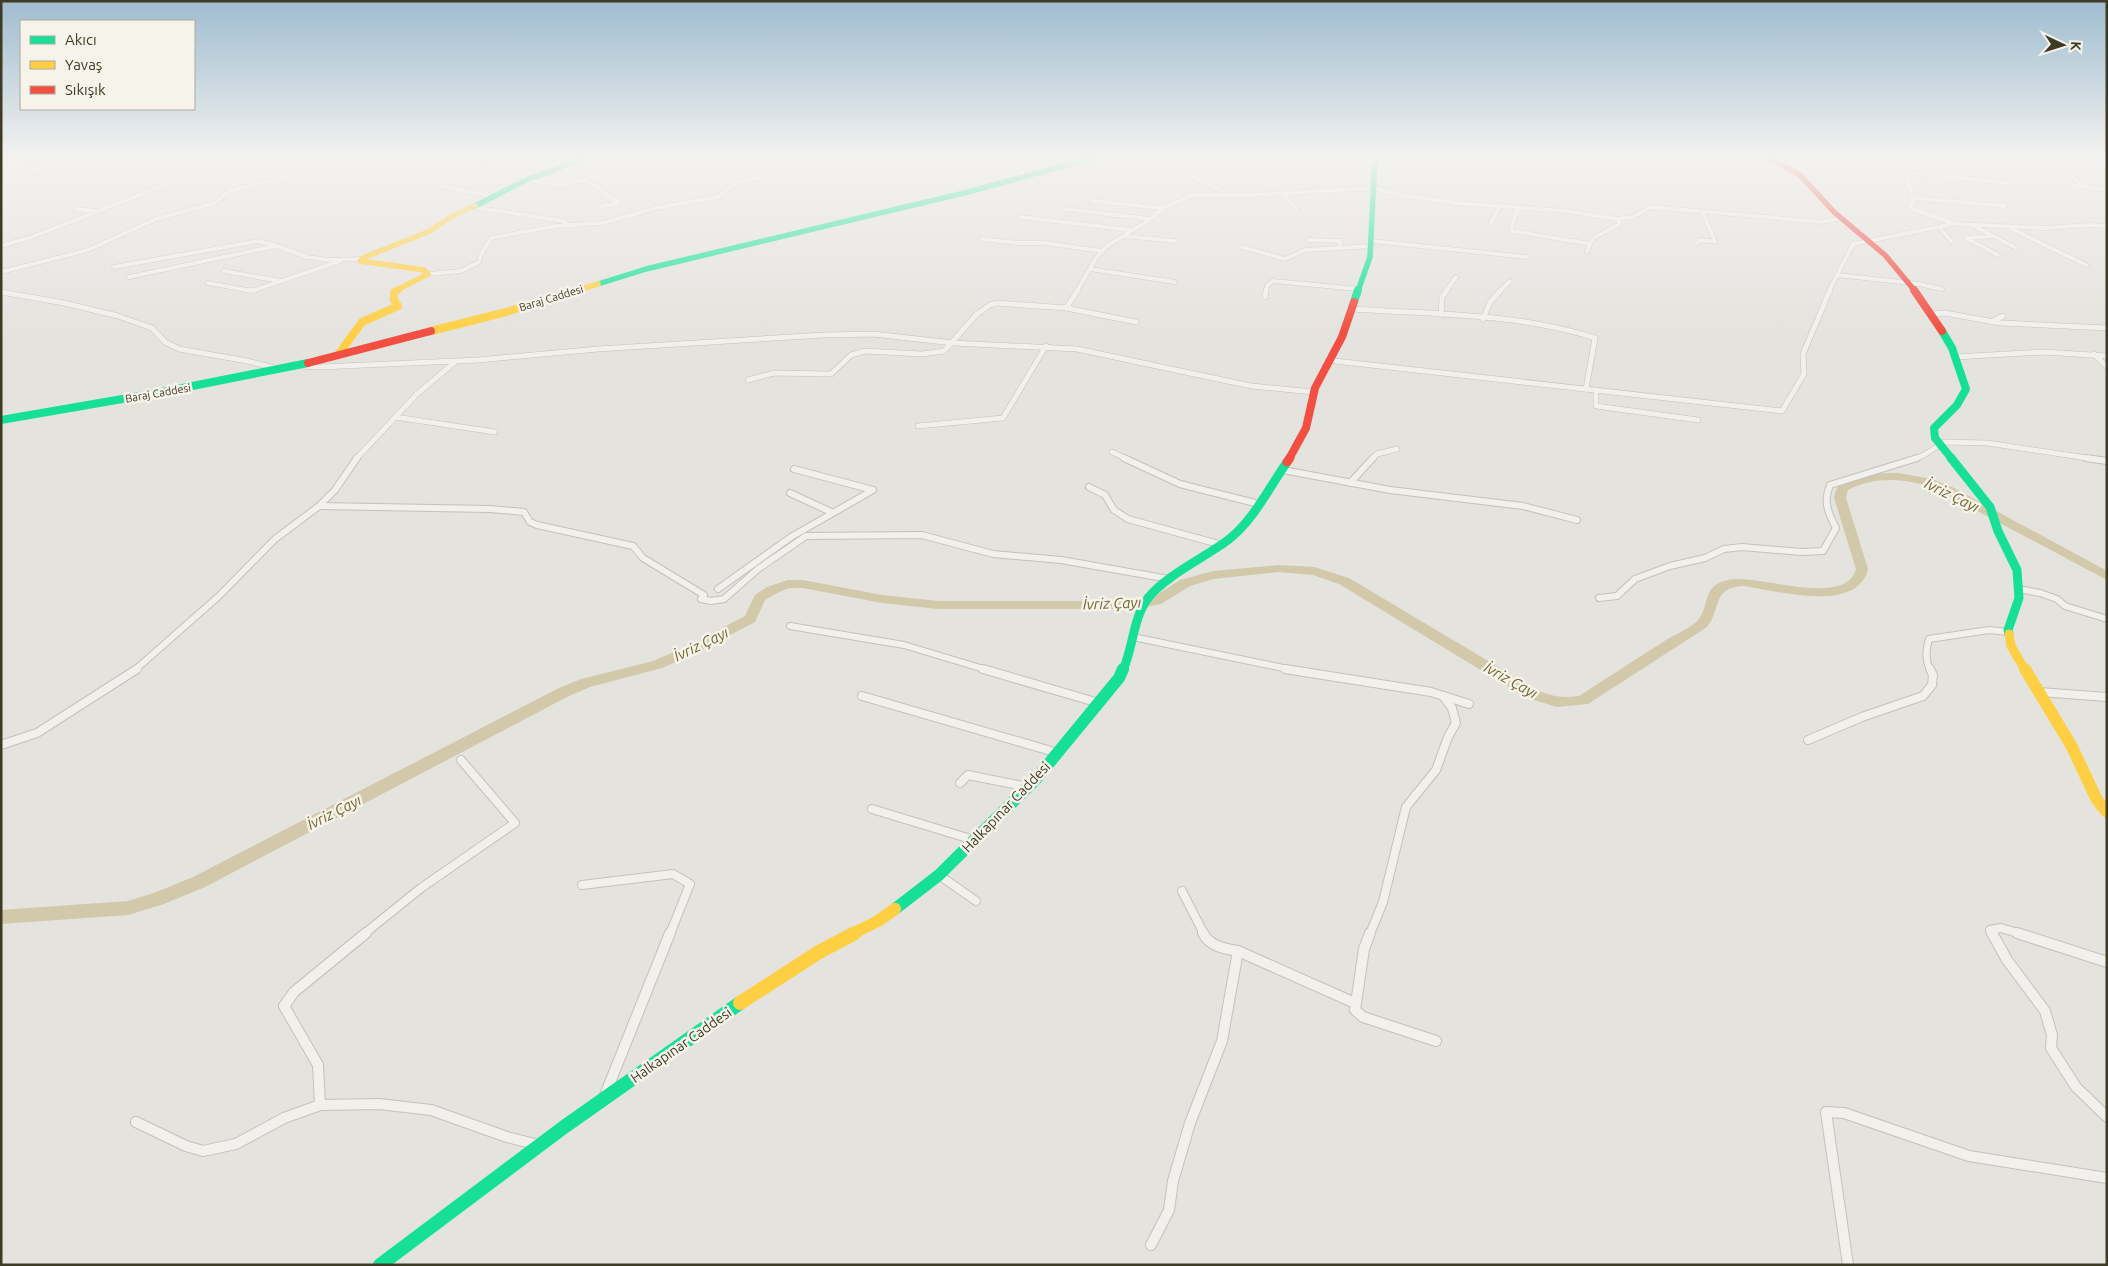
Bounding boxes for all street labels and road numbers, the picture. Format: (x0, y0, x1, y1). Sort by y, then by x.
street label: Baraj Caddesi (517, 283, 585, 313)
street label: Baraj Caddesi (124, 381, 192, 405)
street label: Halkapınar Caddesi (959, 758, 1053, 856)
street label: Halkapınar Caddesi (627, 1004, 735, 1086)

